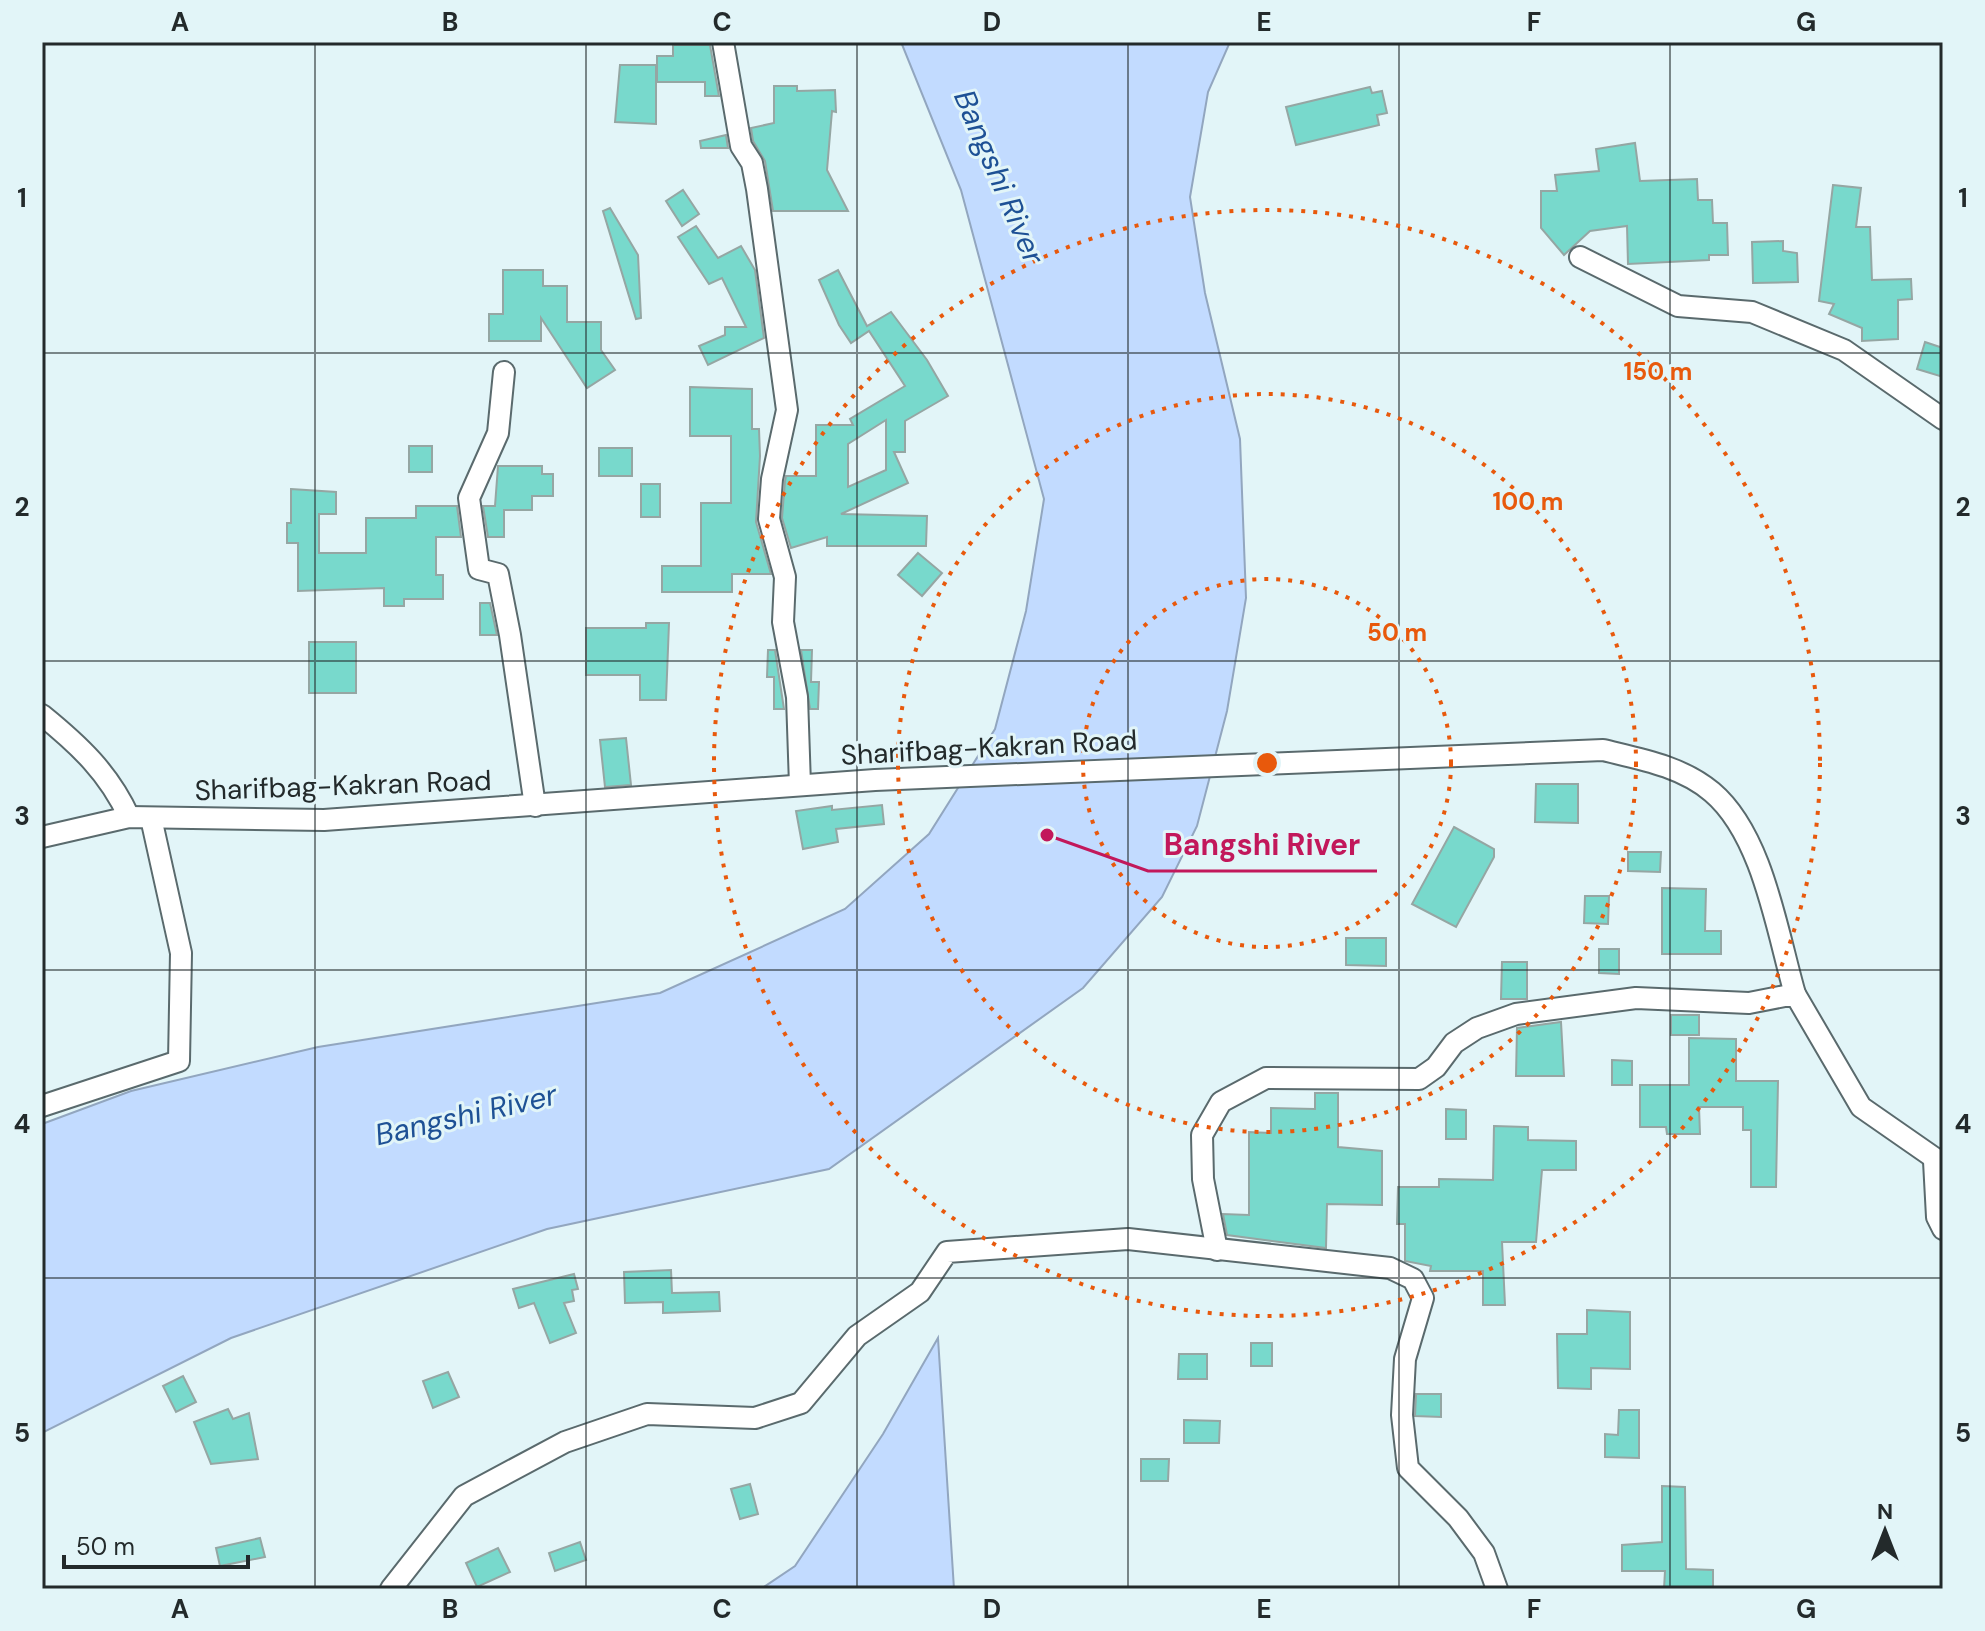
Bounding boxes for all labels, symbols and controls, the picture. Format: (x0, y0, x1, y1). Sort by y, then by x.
text: A (171, 5, 189, 39)
text: B (442, 5, 458, 39)
text: C (712, 5, 732, 39)
text: D (983, 5, 1001, 39)
text: E (1256, 5, 1272, 39)
text: F (1527, 5, 1541, 39)
text: G (1796, 5, 1816, 39)
water label: Bangshi River (945, 84, 1054, 271)
text: 1 (17, 181, 27, 215)
text: 1 (1958, 181, 1968, 215)
text: 150 m (1624, 356, 1692, 387)
text: 100 m (1493, 486, 1563, 517)
text: 2 (14, 490, 30, 524)
text: 2 (1955, 490, 1971, 524)
text: 50 m (1367, 617, 1427, 648)
street label: Sharifbag-Kakran Road (840, 721, 1138, 774)
centre of rings (1253, 749, 1281, 777)
street label: Sharifbag-Kakran Road (194, 762, 492, 809)
text: 3 (14, 799, 30, 833)
text: 3 (1955, 799, 1971, 833)
callout: Bangshi River (1148, 817, 1377, 871)
text: Bangshi River (1164, 825, 1360, 864)
water label: Bangshi River (371, 1074, 562, 1154)
text: 4 (14, 1107, 30, 1141)
text: 4 (1955, 1107, 1971, 1141)
text: 5 (14, 1416, 30, 1450)
text: 5 (1955, 1416, 1971, 1450)
north arrow (1845, 1491, 1925, 1571)
text: N (1877, 1497, 1893, 1526)
scale bar (64, 1519, 248, 1569)
text: 50 m (76, 1531, 135, 1562)
text: A (171, 1592, 189, 1626)
text: B (442, 1592, 458, 1626)
text: C (712, 1592, 732, 1626)
text: D (983, 1592, 1001, 1626)
text: E (1256, 1592, 1272, 1626)
text: F (1527, 1592, 1541, 1626)
text: G (1796, 1592, 1816, 1626)

